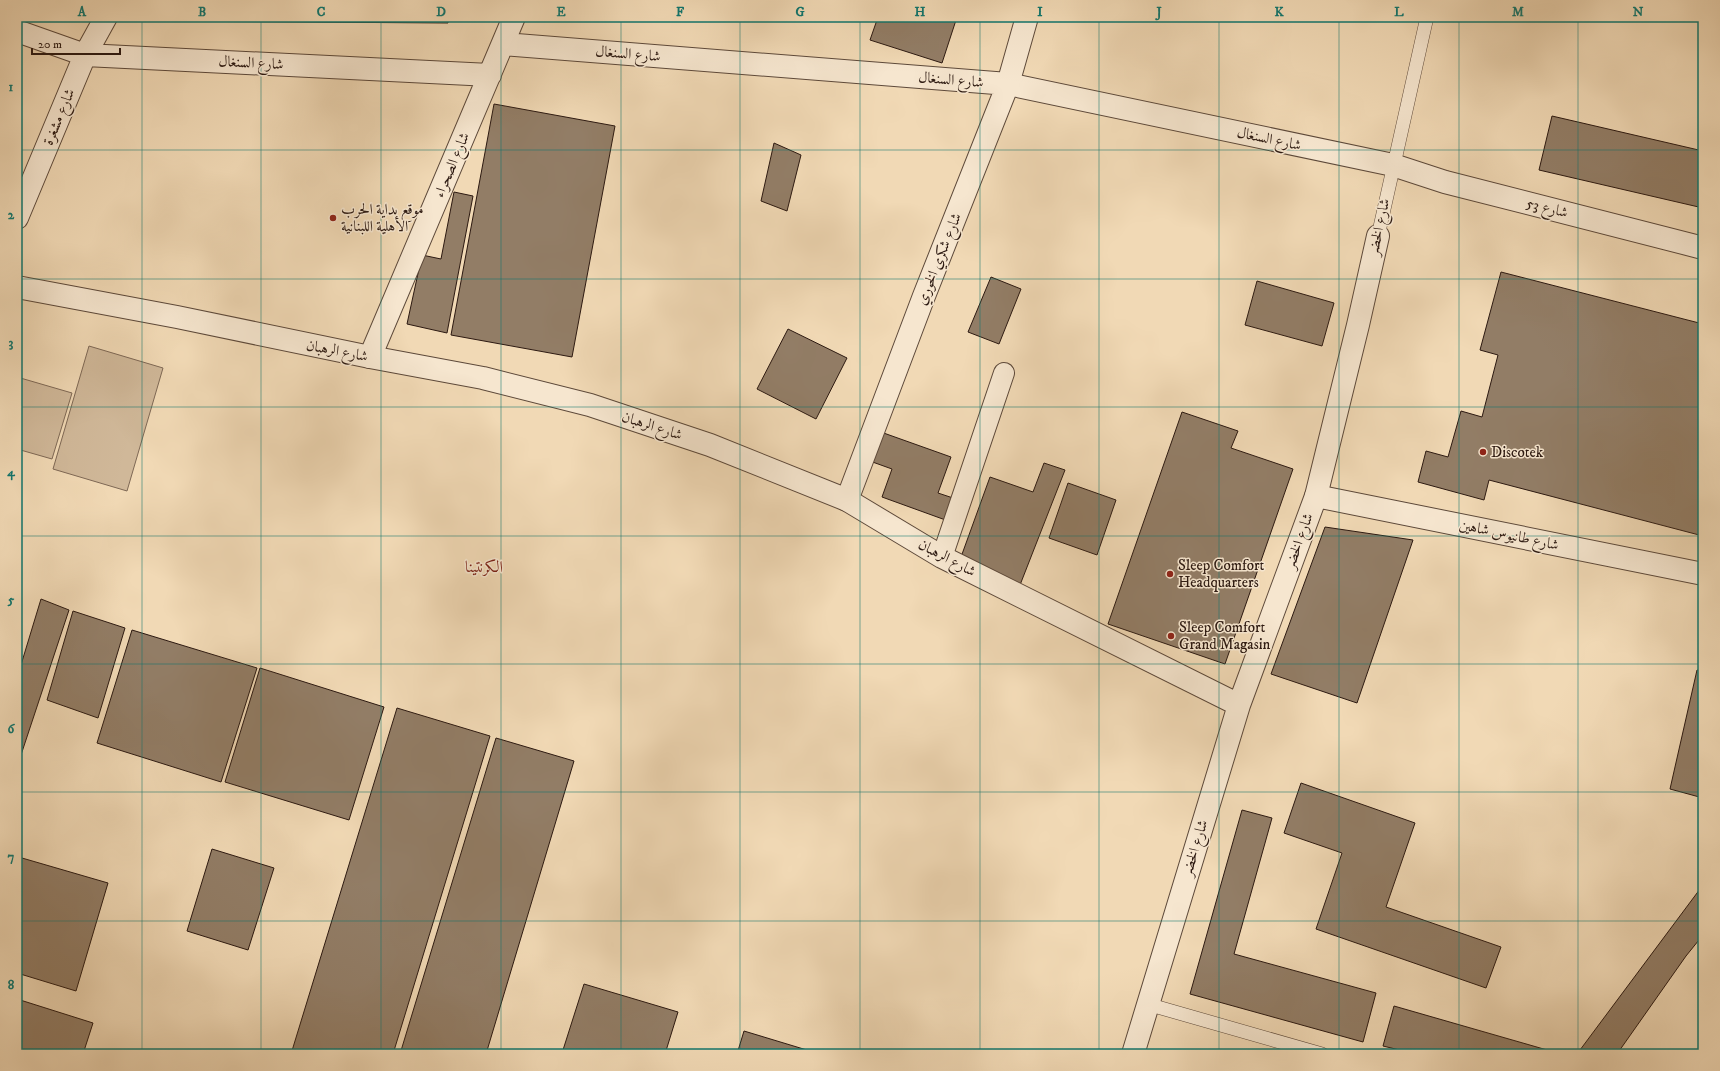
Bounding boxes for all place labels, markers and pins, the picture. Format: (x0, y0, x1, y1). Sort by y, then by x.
place label: موقع بداية الحرب الأهلية اللبنانية (341, 200, 424, 236)
marker: موقع بداية الحرب الأهلية اللبنانية (328, 213, 338, 223)
place label: Discotek (1491, 443, 1544, 462)
marker: Discotek (1478, 447, 1488, 457)
place label: Sleep Comfort Headquarters (1178, 556, 1265, 592)
marker: Sleep Comfort Headquarters (1165, 569, 1175, 579)
place label: Sleep Comfort Grand Magasin (1179, 618, 1271, 654)
marker: Sleep Comfort Grand Magasin (1166, 631, 1176, 641)

